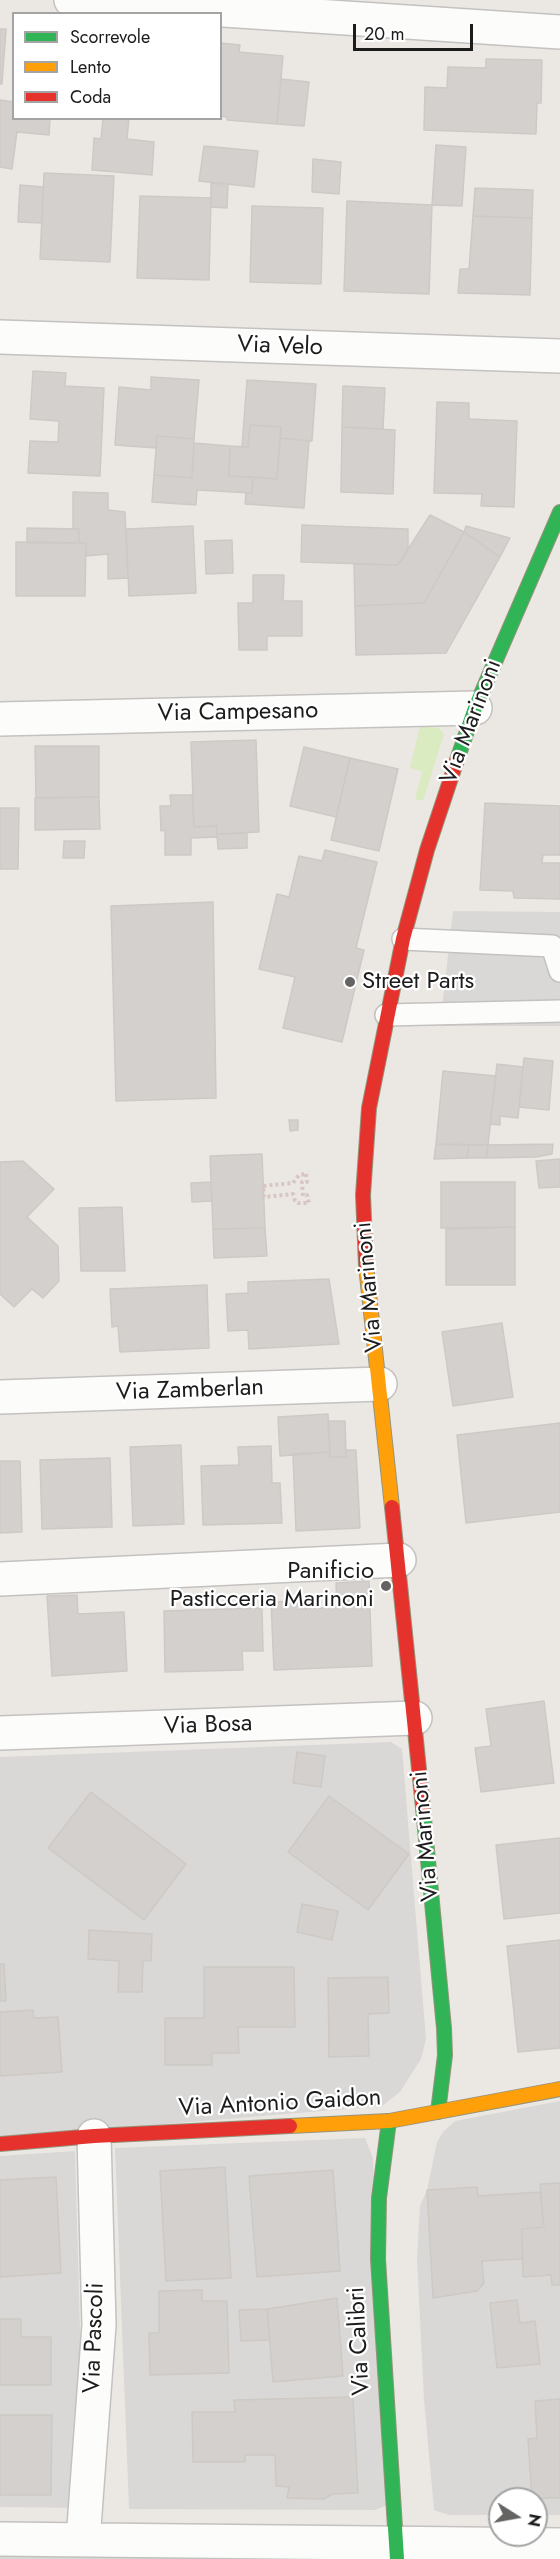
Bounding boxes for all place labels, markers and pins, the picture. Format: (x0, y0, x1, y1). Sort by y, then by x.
place label: Street Parts (362, 968, 474, 996)
marker: Street Parts (343, 975, 357, 989)
place label: Panificio Pasticceria Marinoni (170, 1558, 374, 1614)
marker: Panificio Pasticceria Marinoni (379, 1579, 393, 1593)

